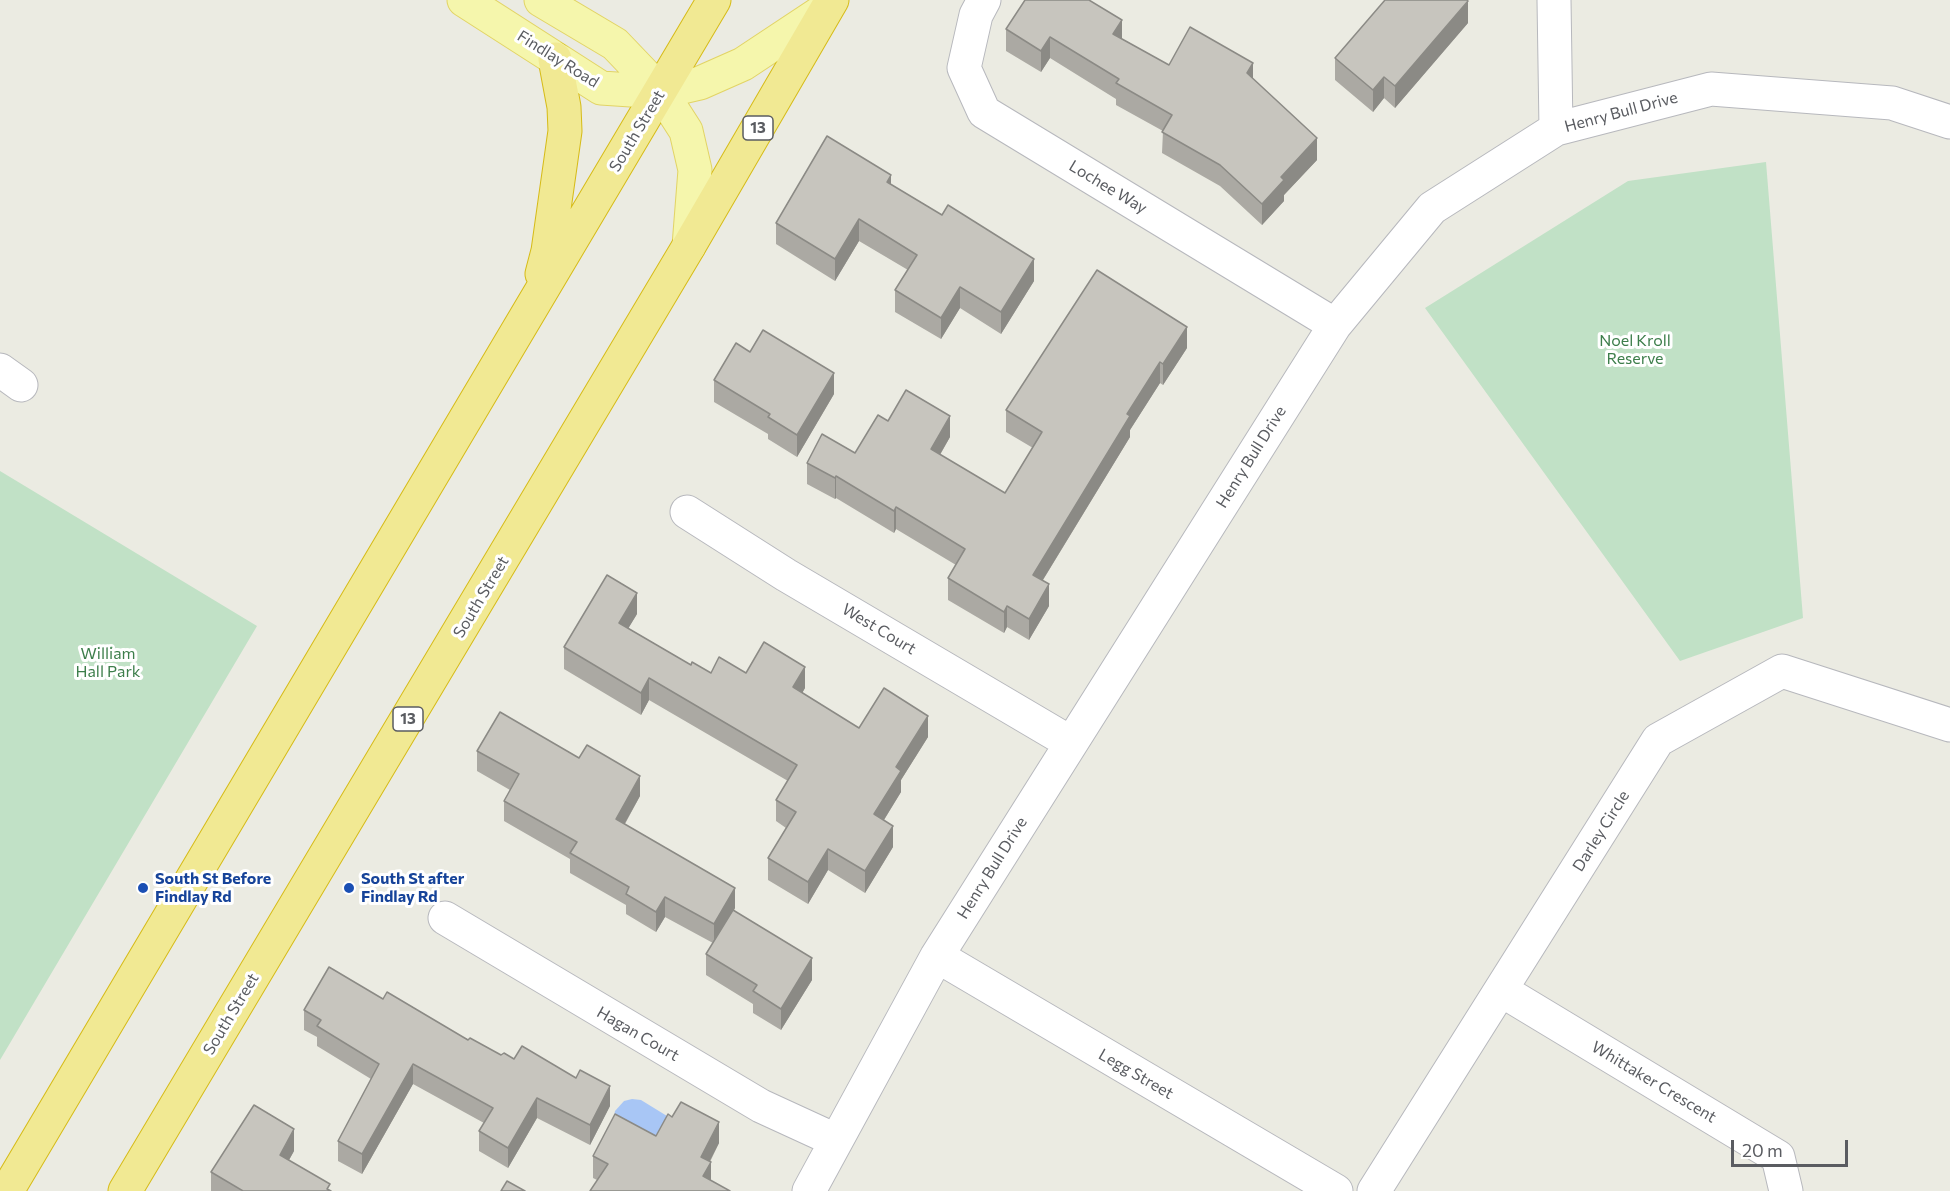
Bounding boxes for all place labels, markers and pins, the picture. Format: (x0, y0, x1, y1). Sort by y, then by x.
place label: South St Before Findlay Rd (155, 869, 271, 907)
place label: South St after Findlay Rd (361, 869, 464, 907)
marker: South St Before Findlay Rd (136, 881, 150, 895)
marker: South St after Findlay Rd (342, 881, 356, 895)

